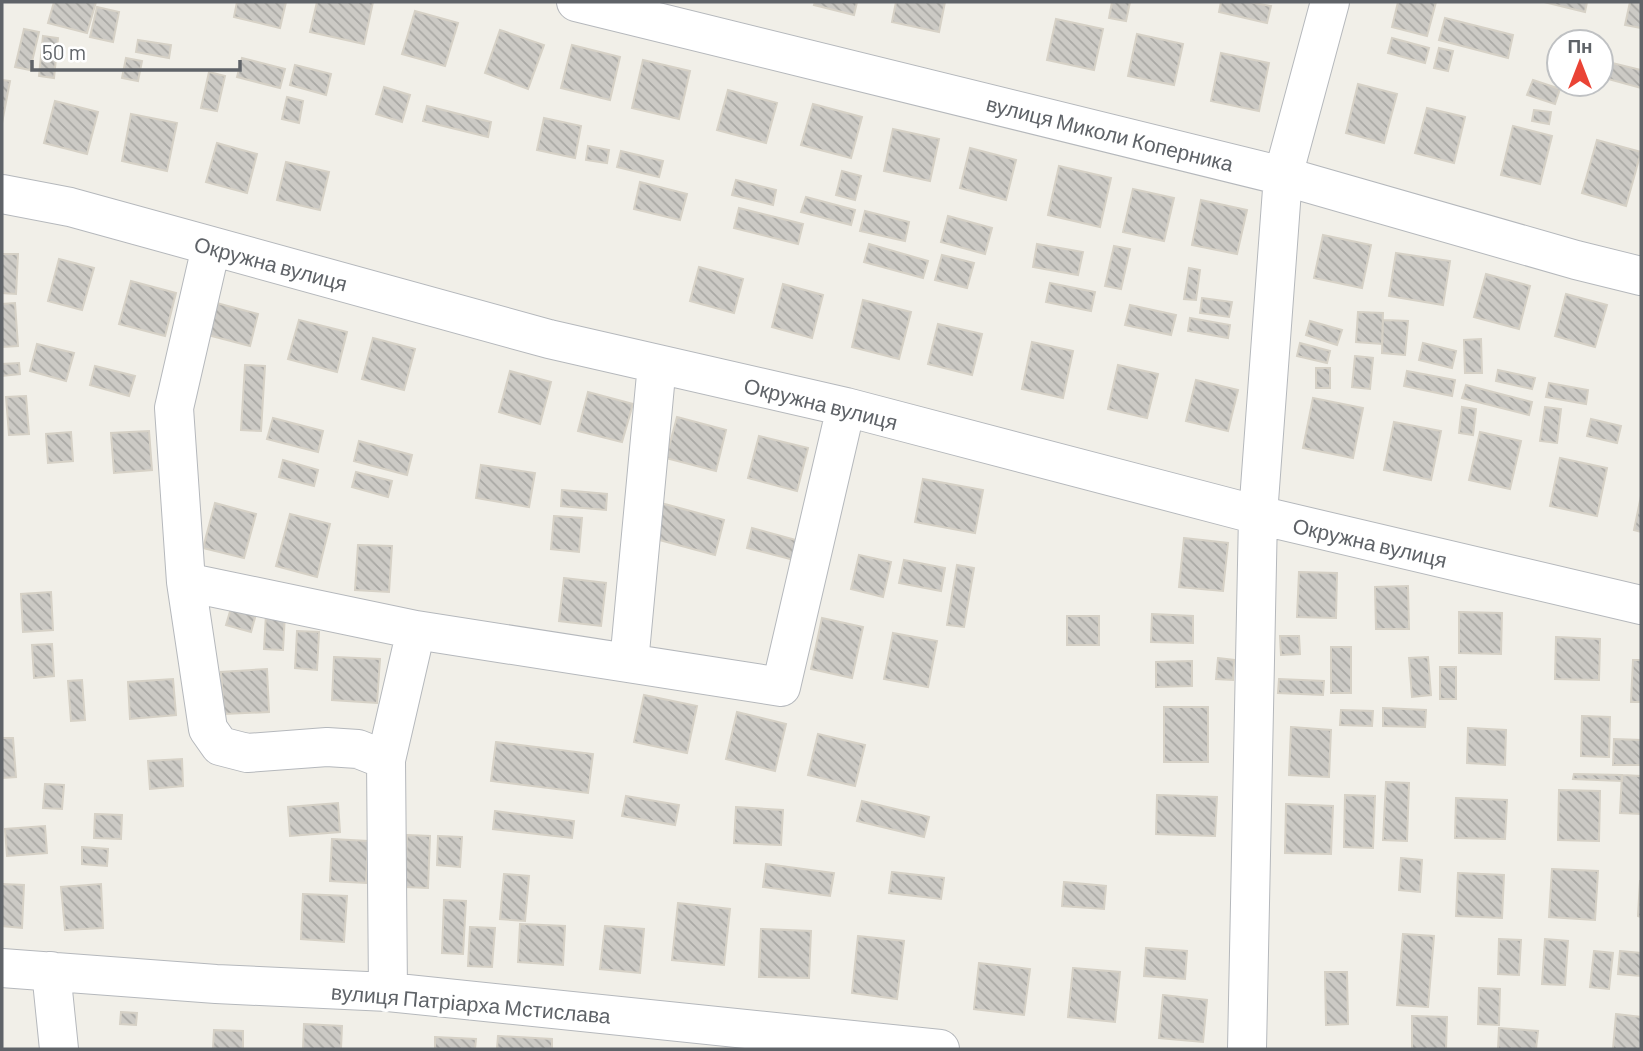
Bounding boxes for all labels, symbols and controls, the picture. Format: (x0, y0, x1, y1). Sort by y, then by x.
scale bar (32, 28, 240, 72)
north arrow (1545, 28, 1615, 98)
text: Пн (1567, 34, 1593, 57)
text: 50 m (42, 39, 86, 64)
street label: вулиця Миколи Коперника (984, 90, 1236, 176)
street label: Окружна вулиця (192, 231, 350, 295)
street label: Окружна вулиця (742, 372, 900, 434)
street label: Окружна вулиця (1291, 512, 1449, 572)
street label: вулиця Патріарха Мстислава (330, 978, 612, 1028)

